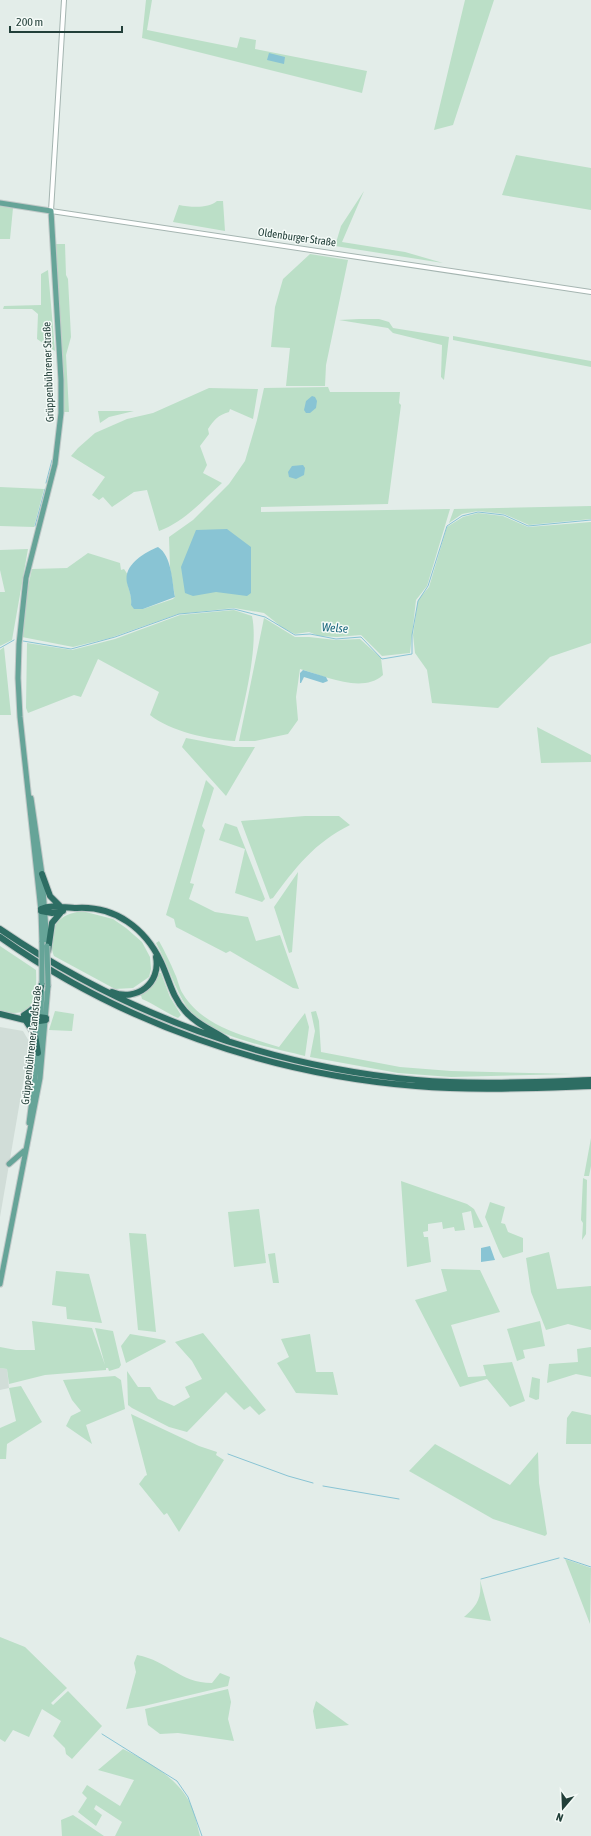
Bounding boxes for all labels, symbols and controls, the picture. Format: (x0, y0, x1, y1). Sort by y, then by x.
scale bar (10, 8, 122, 34)
text: 200 m (16, 15, 43, 29)
street label: Oldenburger Straße (257, 226, 337, 248)
street label: Grüppenbührener Straße (40, 322, 56, 422)
water label: Welse (321, 620, 349, 636)
street label: Grüppenbührener Landstraße (19, 985, 43, 1105)
north arrow (543, 1788, 583, 1828)
text: N (555, 1811, 565, 1824)

